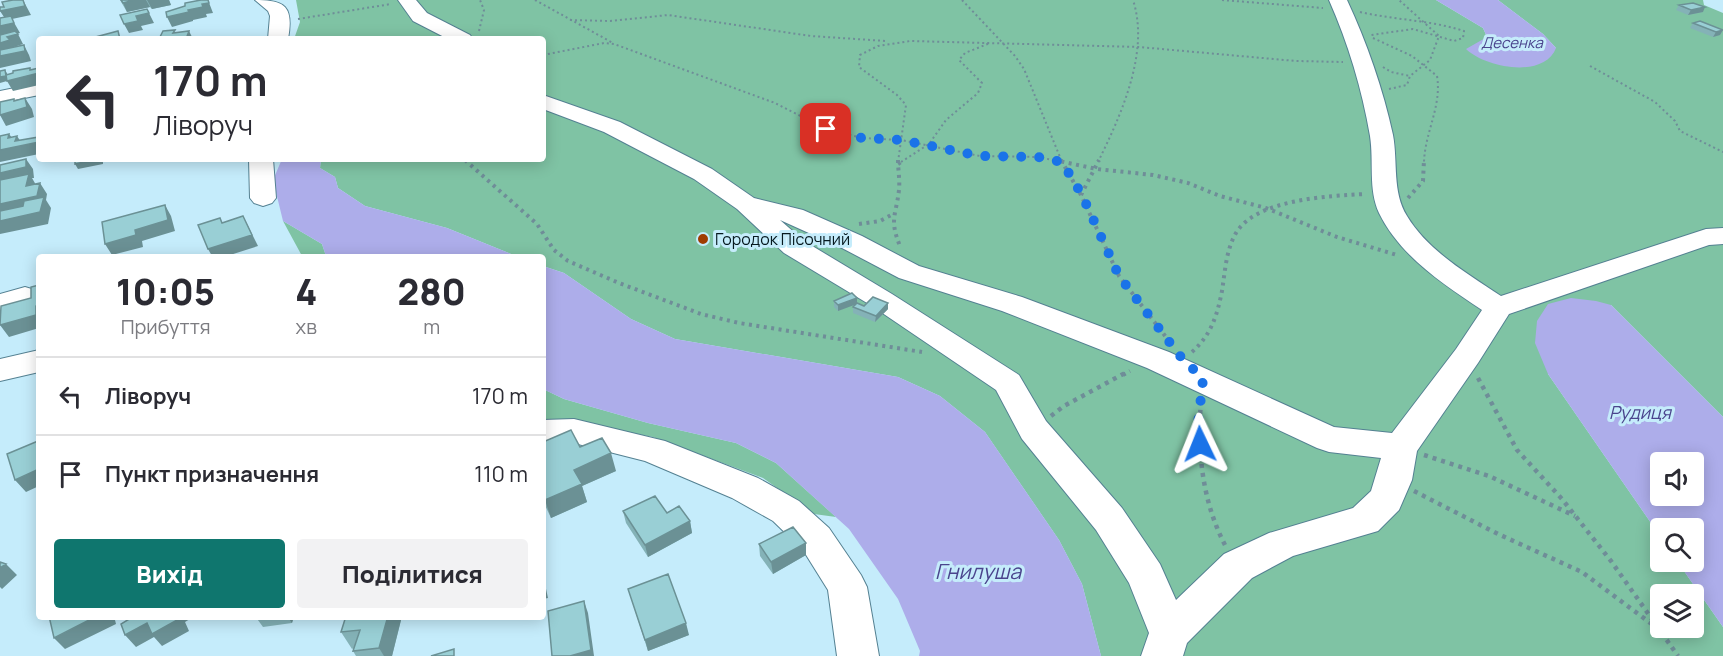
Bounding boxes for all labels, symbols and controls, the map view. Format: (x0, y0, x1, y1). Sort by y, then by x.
water label: Десенка (1481, 32, 1543, 53)
text: 170 m (153, 51, 268, 109)
icon: left (54, 60, 132, 138)
pin (800, 103, 851, 154)
text: Ліворуч (153, 106, 253, 143)
icon: arrive (809, 112, 842, 145)
place label: Городок Пісочний (715, 228, 850, 250)
marker: Городок Пісочний (696, 232, 710, 246)
text: 10:05 (116, 267, 215, 316)
text: 4 (295, 267, 317, 316)
text: 280 (397, 267, 466, 316)
text: Прибуття (121, 313, 210, 340)
text: хв (296, 313, 317, 340)
text: m (423, 313, 440, 340)
icon: left (54, 380, 87, 413)
text: Ліворуч (105, 381, 191, 411)
text: 170 m (472, 381, 528, 411)
water label: Рудиця (1609, 400, 1673, 424)
position arrow (1168, 412, 1232, 476)
map controls (1650, 452, 1704, 638)
button: sound (1650, 452, 1704, 506)
icon: arrive (54, 458, 87, 491)
text: Пункт призначення (105, 459, 319, 489)
text: 110 m (474, 459, 528, 489)
button: search (1650, 518, 1704, 572)
button: Вихід (54, 539, 285, 608)
button: Поділитися (297, 539, 528, 608)
water label: Гнилуша (935, 557, 1022, 585)
button: layers (1650, 584, 1704, 638)

